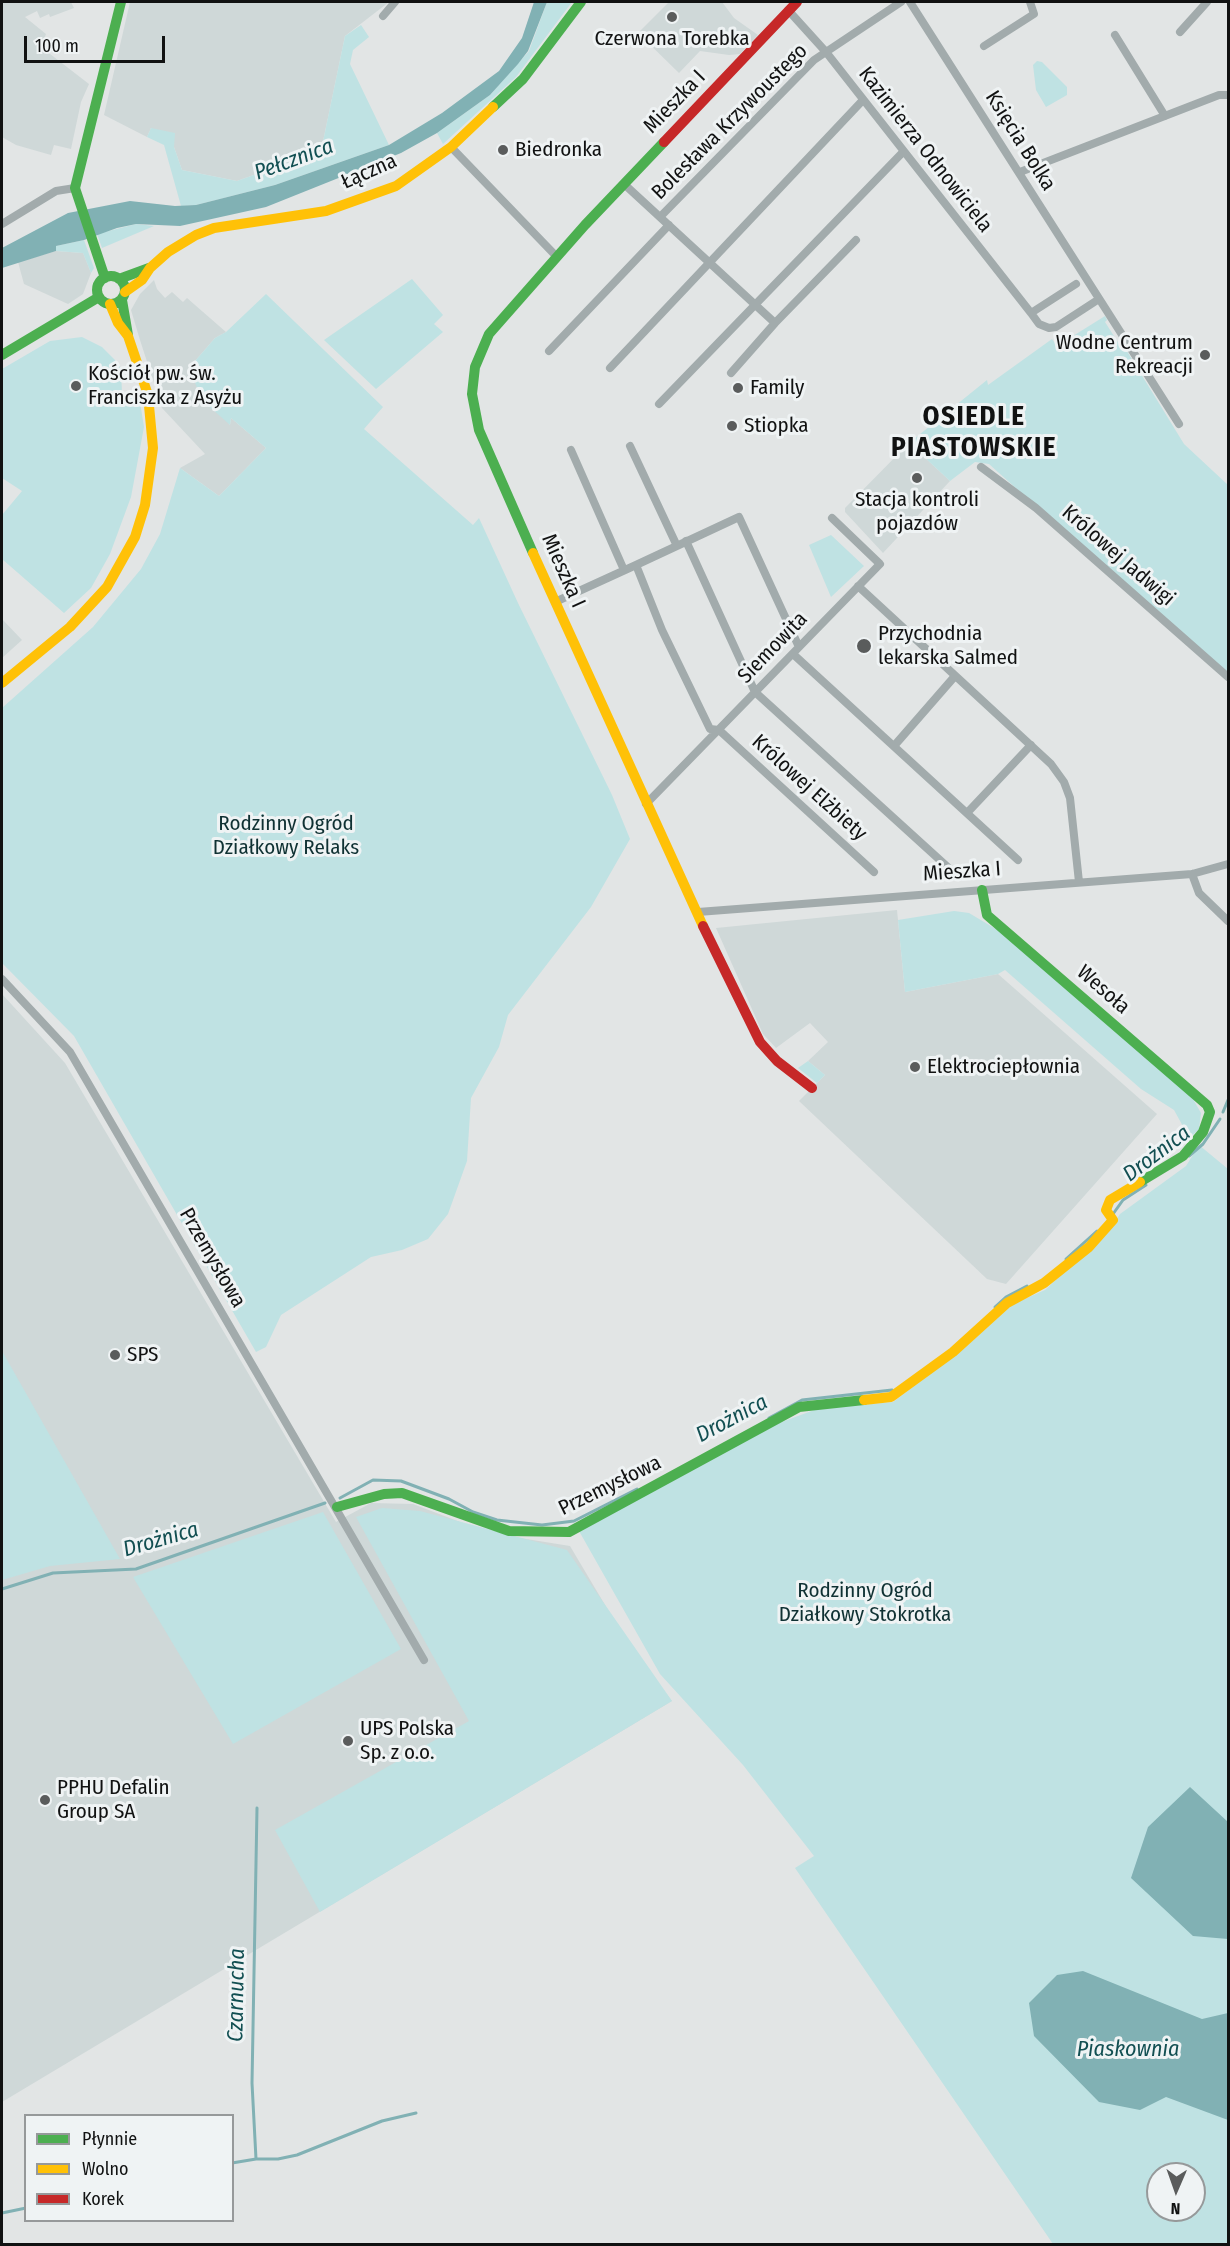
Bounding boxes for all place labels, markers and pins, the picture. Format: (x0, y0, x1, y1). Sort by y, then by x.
marker: Czerwona Torebka (665, 10, 679, 24)
place label: Czerwona Torebka (594, 26, 750, 52)
place label: Biedronka (515, 137, 602, 163)
marker: Biedronka (496, 143, 510, 157)
place label: Wodne Centrum Rekreacji (1056, 330, 1193, 380)
marker: Wodne Centrum Rekreacji (1198, 348, 1212, 362)
place label: Kościół pw. św. Franciszka z Asyżu (88, 361, 242, 411)
place label: Family (750, 375, 804, 401)
marker: Kościół pw. św. Franciszka z Asyżu (69, 379, 83, 393)
marker: Family (731, 381, 745, 395)
place label: Stiopka (744, 413, 809, 439)
marker: Stiopka (725, 419, 739, 433)
marker: Stacja kontroli pojazdów (910, 471, 924, 485)
place label: Stacja kontroli pojazdów (855, 487, 979, 537)
place label: Przychodnia lekarska Salmed (878, 621, 1018, 671)
marker: Przychodnia lekarska Salmed (855, 637, 873, 655)
place label: Elektrociepłownia (927, 1054, 1080, 1080)
marker: Elektrociepłownia (908, 1060, 922, 1074)
place label: SPS (127, 1342, 158, 1368)
marker: SPS (108, 1348, 122, 1362)
place label: UPS Polska Sp. z o.o. (360, 1716, 454, 1766)
marker: UPS Polska Sp. z o.o. (341, 1734, 355, 1748)
place label: PPHU Defalin Group SA (57, 1775, 170, 1825)
marker: PPHU Defalin Group SA (38, 1793, 52, 1807)

